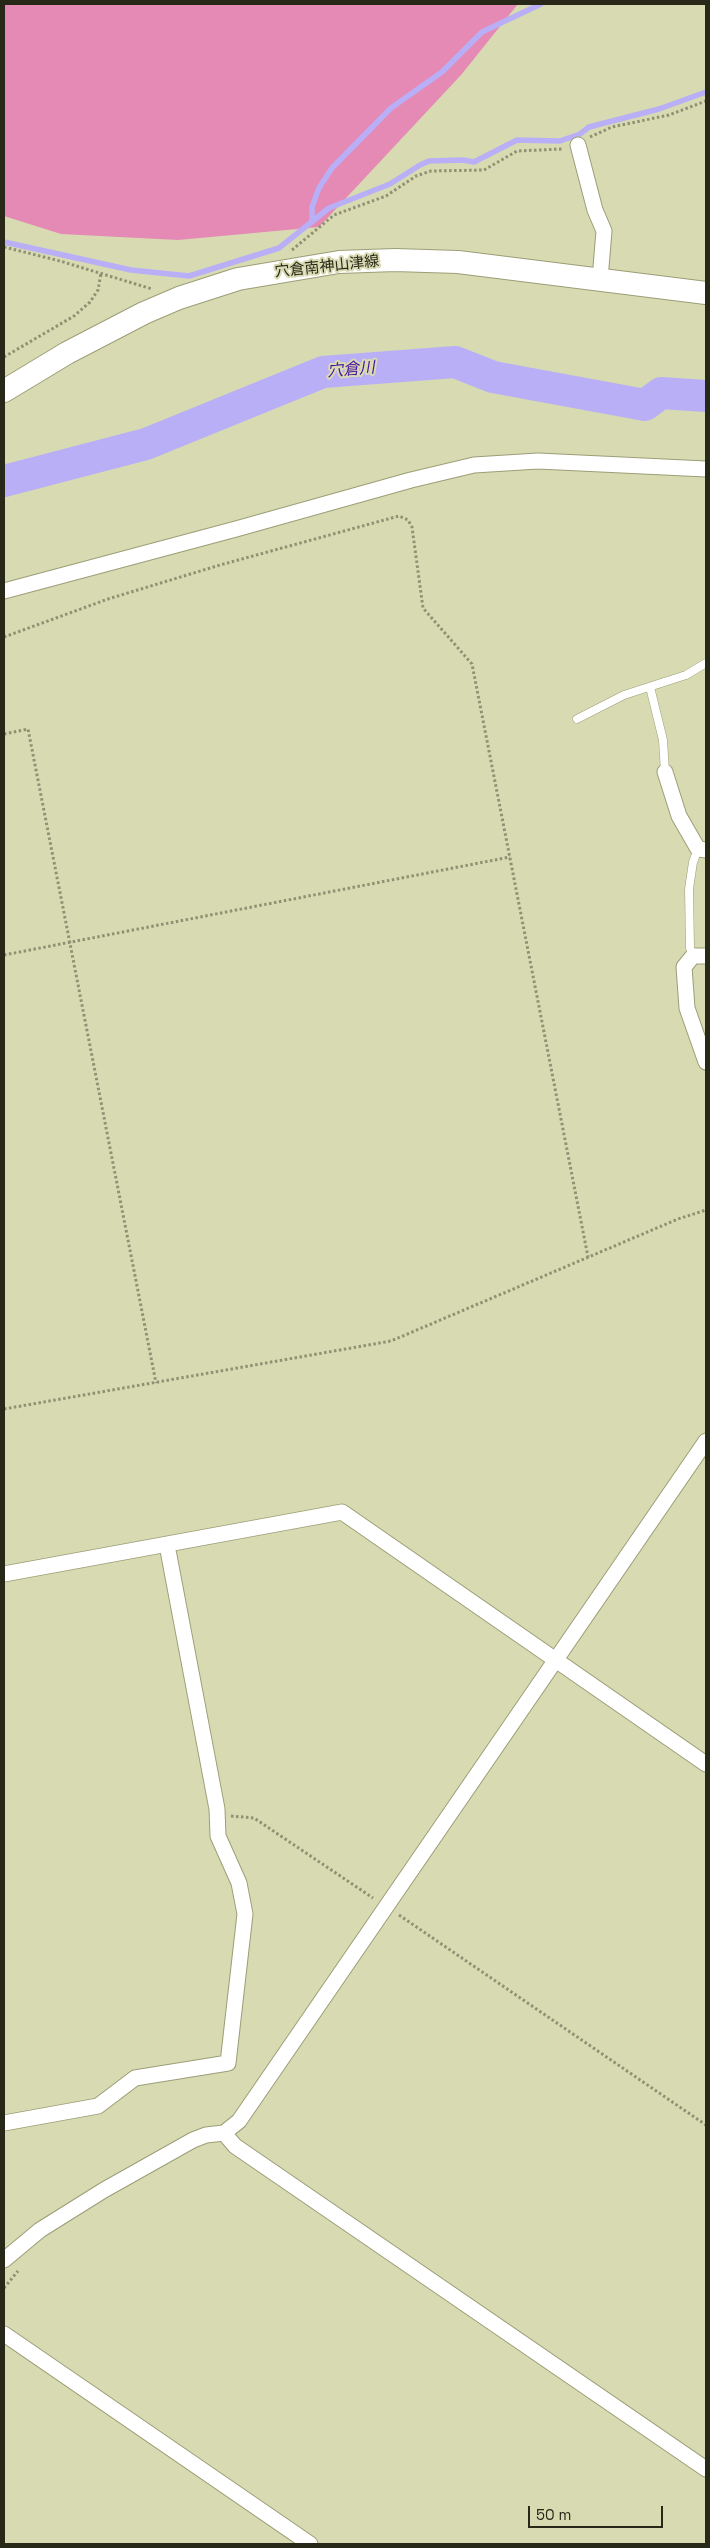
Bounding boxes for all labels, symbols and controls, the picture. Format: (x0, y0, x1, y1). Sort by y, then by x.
street label: 穴倉南神山津線 (274, 253, 380, 281)
water label: 穴倉川 (326, 358, 376, 382)
scale bar (530, 2496, 665, 2528)
text: 50 m (536, 2505, 571, 2524)

